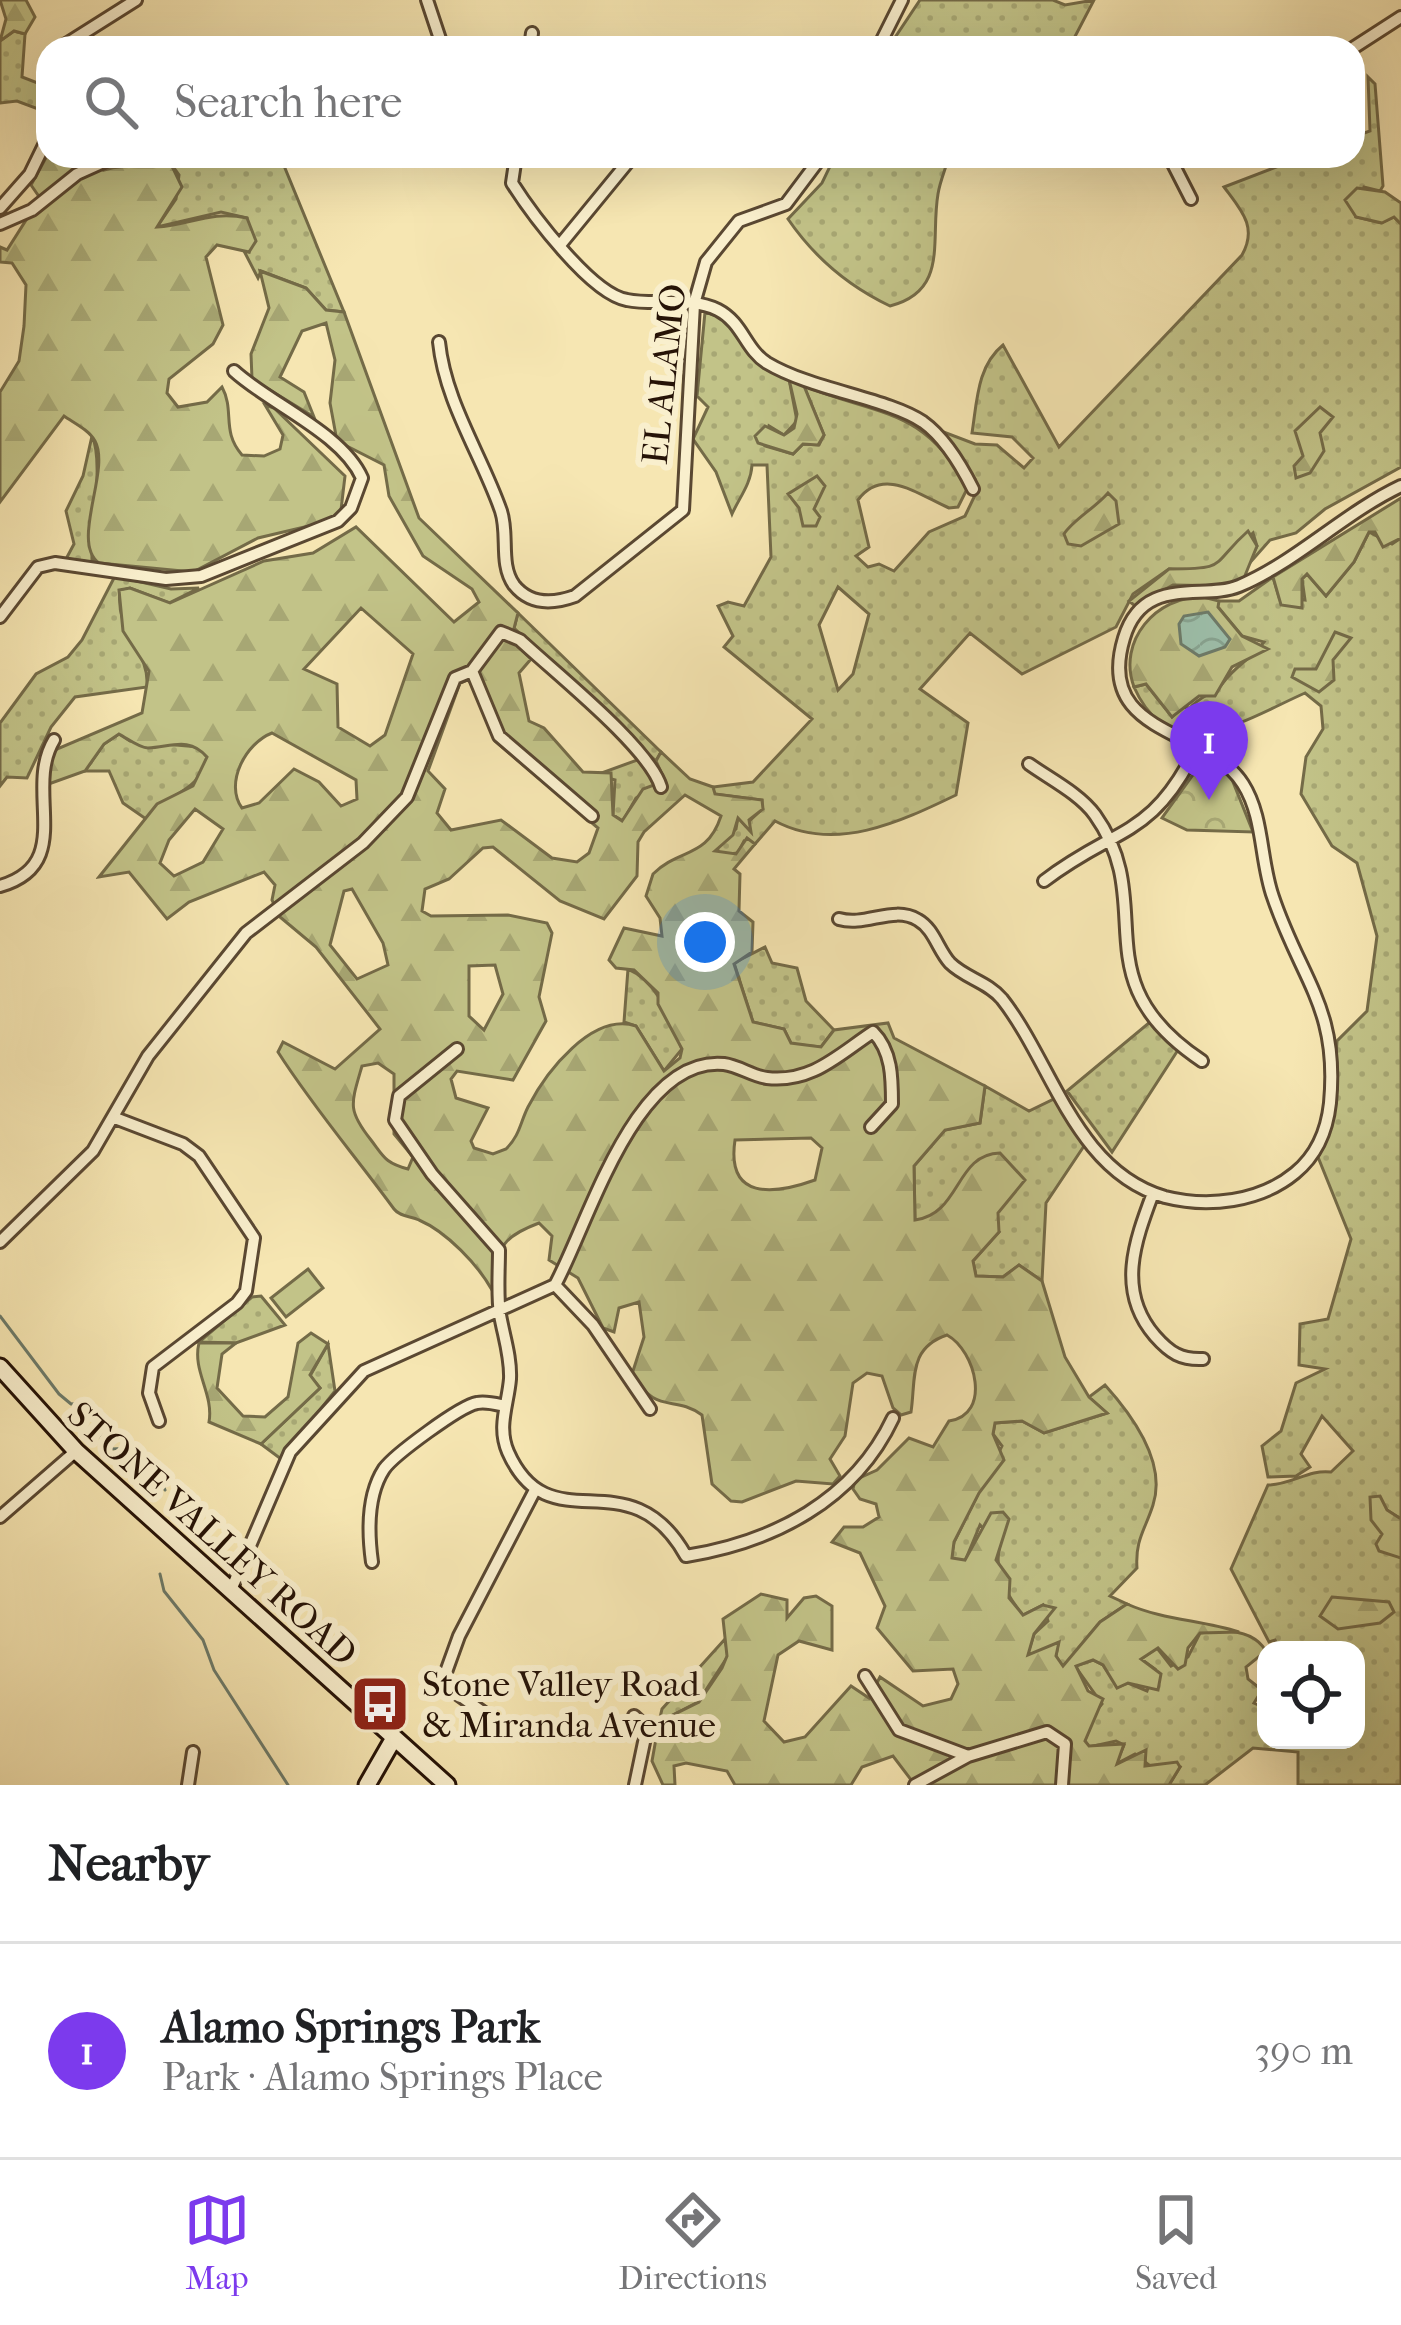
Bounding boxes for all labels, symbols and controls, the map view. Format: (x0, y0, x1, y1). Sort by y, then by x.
search box (36, 36, 1365, 168)
icon: search (78, 69, 144, 135)
text: Search here (174, 76, 402, 129)
street label: EL ALAMO (634, 282, 694, 466)
pin: 1 (1170, 701, 1248, 800)
your location (675, 912, 735, 972)
street label: STONE VALLEY ROAD (59, 1393, 365, 1674)
map controls (1257, 1641, 1365, 1749)
button: locate (1257, 1641, 1365, 1749)
place label: Stone Valley Road & Miranda Avenue (422, 1663, 716, 1746)
bus stop icon: Stone Valley Road & Miranda Avenue (349, 1673, 411, 1735)
text: Nearby (48, 1833, 209, 1893)
text: Alamo Springs Park (162, 2001, 540, 2054)
text: 1 (80, 2028, 94, 2074)
text: 390 m (1254, 2028, 1353, 2074)
text: Park · Alamo Springs Place (162, 2054, 603, 2100)
tab: Map (184, 2187, 250, 2298)
tab: Directions (618, 2187, 767, 2298)
tab: Saved (1135, 2187, 1217, 2298)

